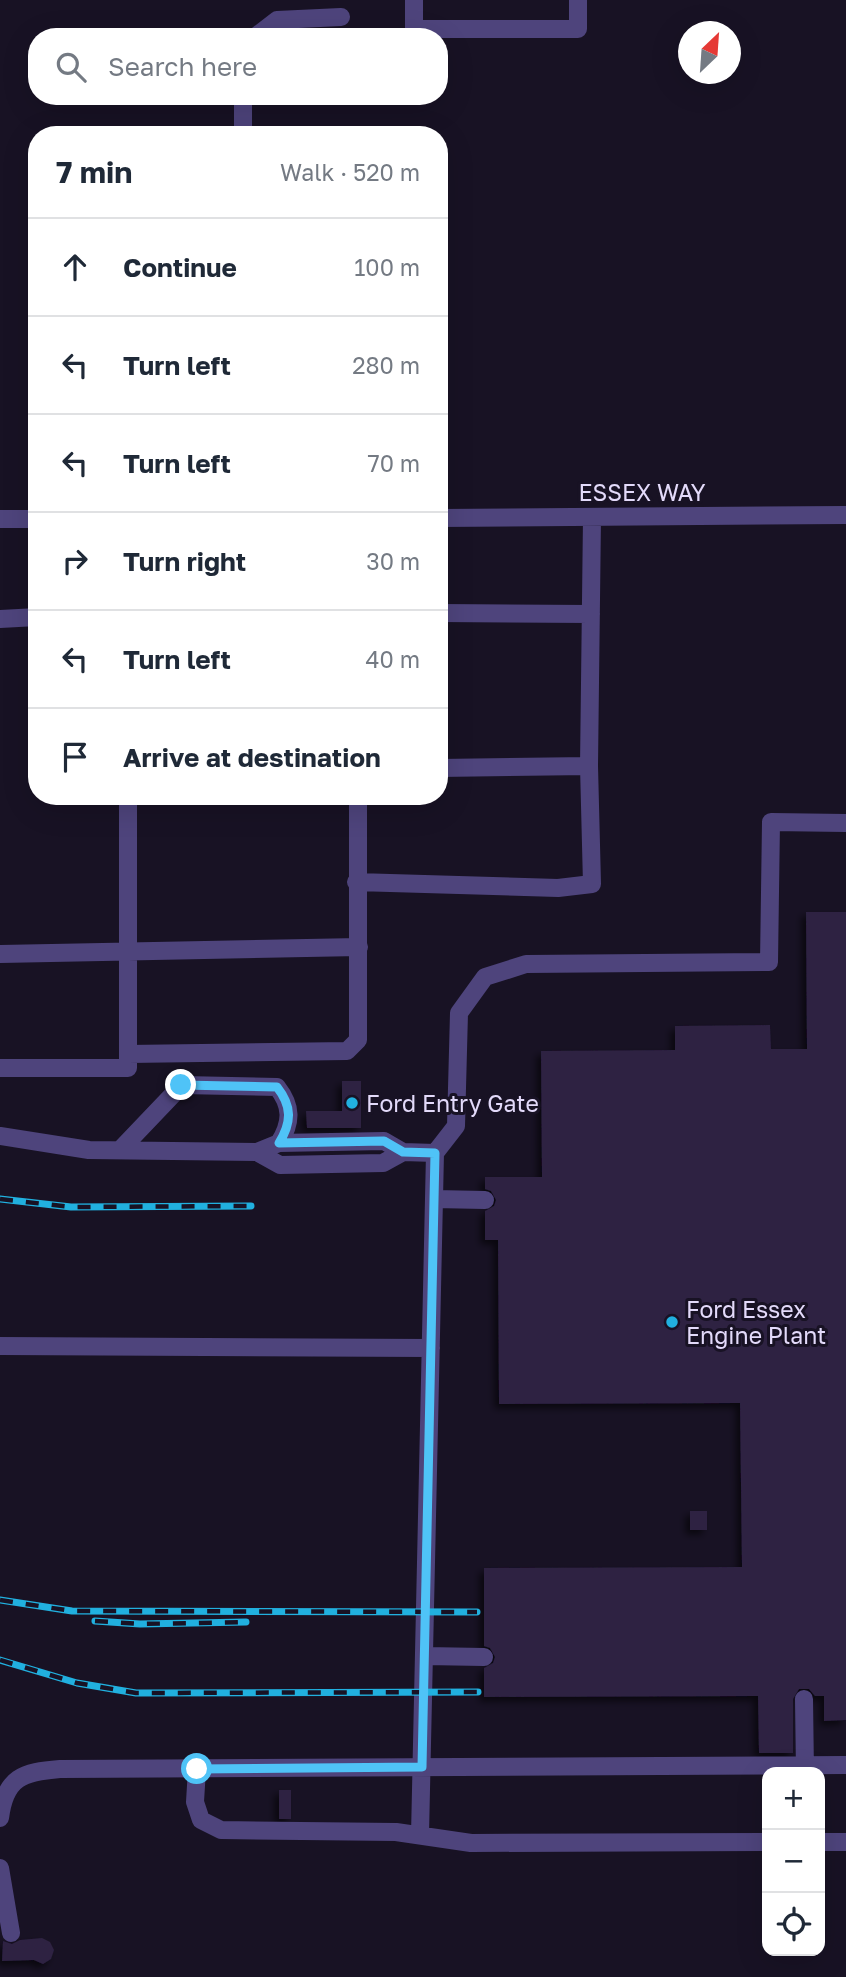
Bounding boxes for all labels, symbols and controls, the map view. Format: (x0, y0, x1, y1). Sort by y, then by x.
north arrow (678, 21, 741, 84)
search box (28, 28, 448, 105)
icon: search (52, 48, 90, 86)
text: Search here (108, 51, 257, 82)
text: 7 min (56, 154, 132, 190)
text: Walk · 520 m (280, 158, 420, 186)
icon: ahead (56, 248, 94, 286)
text: Continue (123, 252, 237, 283)
text: 100 m (354, 253, 420, 281)
icon: left (56, 346, 94, 384)
text: Turn left (123, 350, 231, 381)
text: 280 m (352, 351, 420, 379)
icon: left (56, 444, 94, 482)
text: Turn left (123, 448, 231, 479)
text: 70 m (367, 449, 420, 477)
street label: ESSEX WAY (579, 478, 706, 506)
icon: right (56, 542, 94, 580)
text: Turn right (123, 546, 246, 577)
text: 30 m (366, 547, 420, 575)
icon: left (56, 640, 94, 678)
text: Turn left (123, 644, 231, 675)
text: 40 m (366, 645, 420, 673)
icon: arrive (56, 738, 94, 776)
text: Arrive at destination (123, 742, 381, 773)
route end (165, 1069, 196, 1100)
place label: Ford Entry Gate (366, 1089, 539, 1117)
marker: Ford Entry Gate (344, 1095, 360, 1111)
place label: Ford Essex Engine Plant (686, 1295, 826, 1349)
marker: Ford Essex Engine Plant (664, 1314, 680, 1330)
route start (181, 1753, 212, 1784)
map controls (762, 1767, 825, 1956)
button: + (762, 1767, 825, 1830)
button: − (762, 1830, 825, 1893)
button: locate (762, 1893, 825, 1956)

